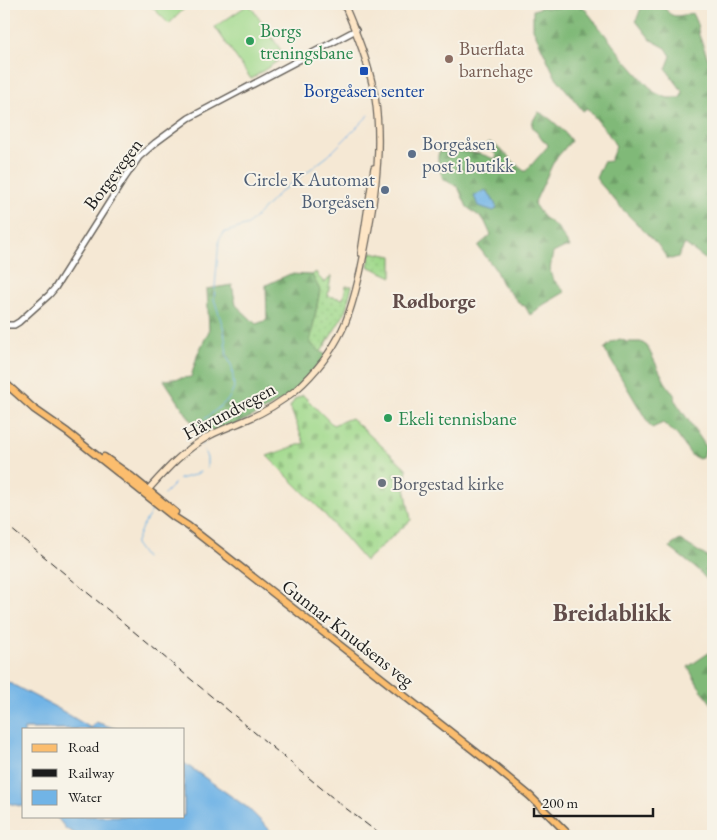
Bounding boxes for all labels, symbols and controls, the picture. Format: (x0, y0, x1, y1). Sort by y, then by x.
place label: Borgs treningsbane (260, 18, 353, 65)
marker: Borgs treningsbane (244, 35, 256, 47)
place label: Buerflata barnehage (459, 36, 533, 83)
marker: Buerflata barnehage (443, 53, 455, 65)
marker: Borgeåsen senter (358, 65, 370, 77)
place label: Borgeåsen senter (304, 78, 425, 103)
place label: Borgeåsen post i butikk (422, 131, 515, 178)
street label: Borgevegen (78, 133, 148, 215)
marker: Borgeåsen post i butikk (406, 148, 418, 160)
place label: Circle K Automat Borgeåsen (243, 167, 375, 214)
marker: Circle K Automat Borgeåsen (379, 184, 391, 196)
district label: Rødborge (392, 288, 476, 314)
street label: Håvundvegen (178, 376, 280, 446)
place label: Ekeli tennisbane (398, 406, 517, 431)
marker: Ekeli tennisbane (382, 412, 394, 424)
place label: Borgestad kirke (392, 471, 504, 496)
marker: Borgestad kirke (376, 477, 388, 489)
street label: Gunnar Knudsens veg (277, 573, 420, 693)
district label: Breidablikk (553, 597, 672, 628)
legend (22, 728, 185, 818)
text: Road (68, 737, 100, 756)
text: Railway (68, 763, 115, 782)
scale bar (534, 785, 653, 817)
text: Water (68, 787, 102, 806)
text: 200 m (542, 793, 579, 812)

